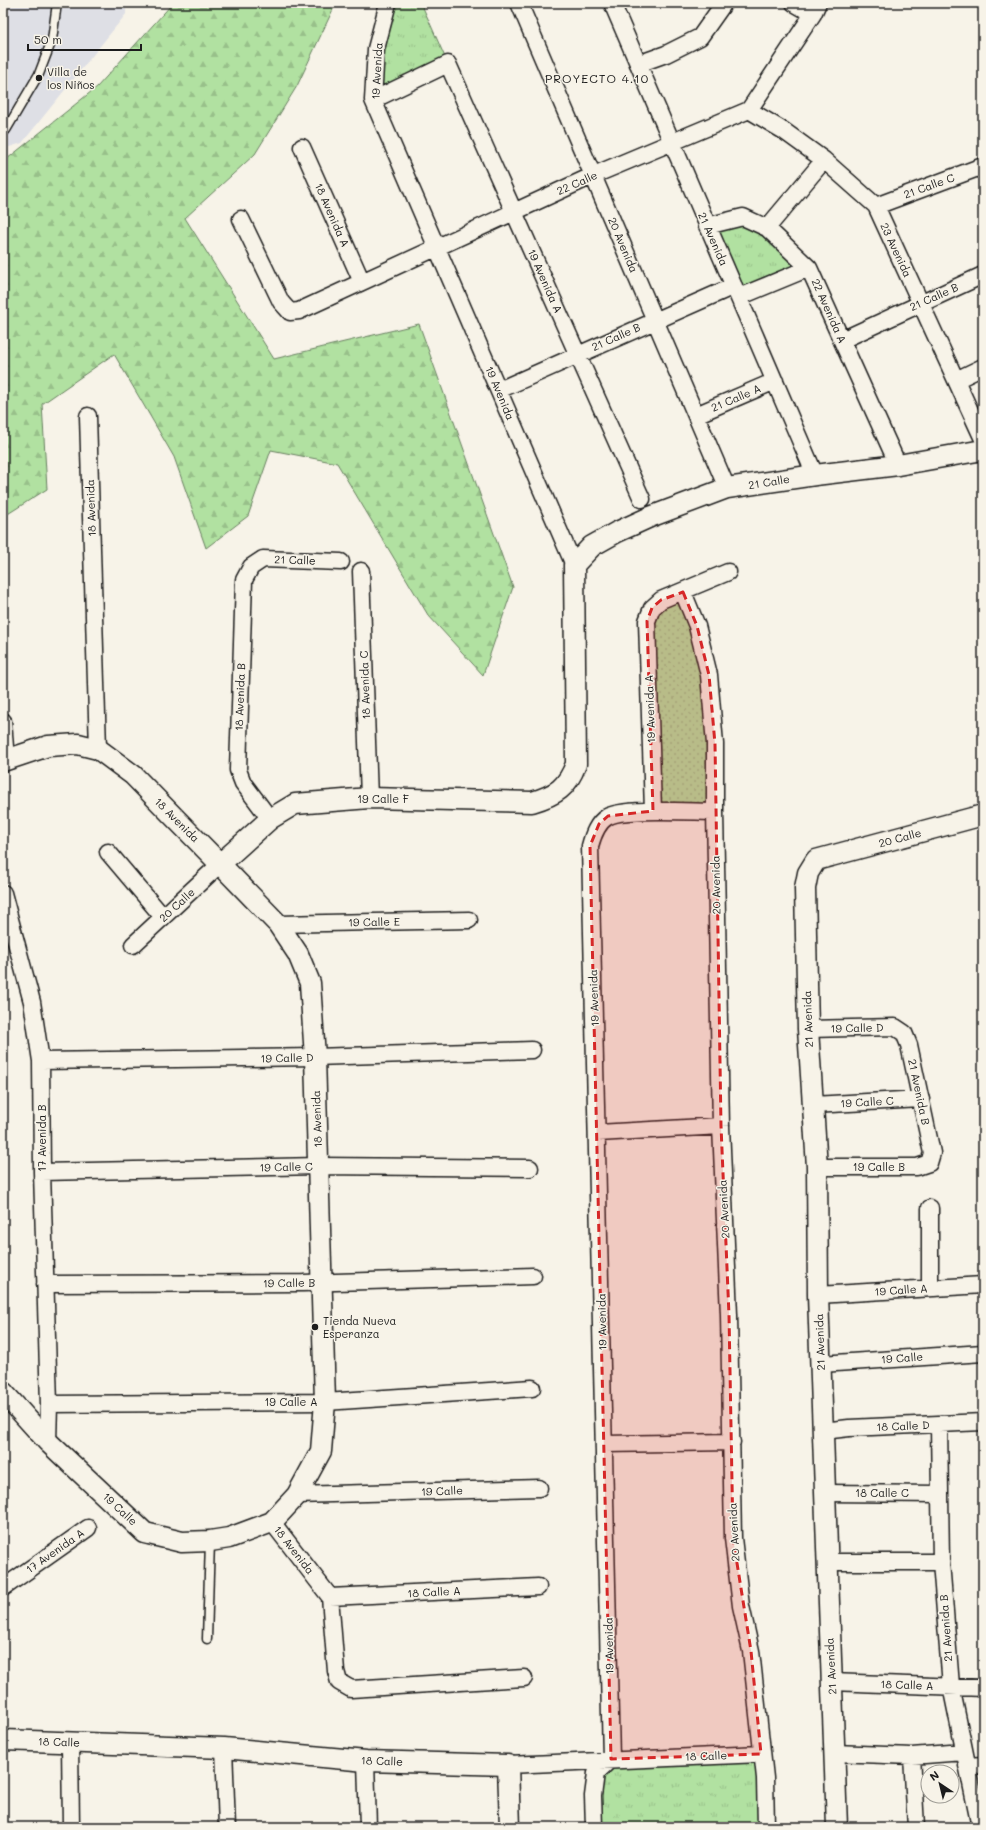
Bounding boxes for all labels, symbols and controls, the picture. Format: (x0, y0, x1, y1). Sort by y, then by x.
scale bar (28, 26, 141, 52)
text: 50 m (34, 31, 62, 47)
street label: 19 Avenida (368, 42, 385, 100)
place label: Villa de los Niños (47, 64, 95, 92)
district label: PROYECTO 4.10 (545, 70, 649, 86)
marker: Villa de los Niños (34, 73, 44, 83)
street label: 22 Calle (554, 167, 600, 198)
street label: 21 Calle C (901, 169, 956, 202)
street label: 18 Avenida A (312, 180, 353, 249)
street label: 21 Avenida (695, 210, 732, 268)
street label: 20 Avenida (605, 215, 642, 275)
street label: 23 Avenida (877, 220, 916, 280)
street label: 19 Avenida A (525, 246, 566, 315)
street label: 22 Avenida A (809, 276, 850, 346)
street label: 21 Calle B (907, 279, 961, 314)
street label: 21 Calle B (589, 319, 643, 354)
street label: 19 Avenida (482, 363, 519, 422)
street label: 21 Calle A (709, 380, 763, 415)
street label: 21 Calle (747, 471, 791, 492)
street label: 18 Avenida (82, 479, 99, 537)
street label: 21 Calle (274, 551, 316, 568)
street label: 18 Avenida C (356, 650, 373, 720)
street label: 18 Avenida B (231, 663, 248, 731)
street label: 19 Avenida A (641, 675, 658, 744)
street label: 19 Calle F (357, 791, 409, 806)
street label: 18 Avenida (152, 794, 203, 845)
street label: 20 Calle (877, 825, 923, 850)
street label: 20 Avenida (707, 855, 724, 915)
street label: 20 Calle (156, 884, 198, 925)
street label: 19 Calle E (348, 914, 400, 929)
street label: 19 Avenida (585, 969, 602, 1027)
street label: 21 Avenida (799, 990, 816, 1048)
street label: 19 Calle D (830, 1020, 884, 1035)
street label: 19 Calle D (260, 1050, 314, 1065)
street label: 21 Avenida B (905, 1057, 934, 1127)
street label: 18 Avenida (308, 1090, 325, 1148)
street label: 19 Calle C (840, 1093, 894, 1110)
street label: 17 Avenida B (34, 1104, 49, 1172)
street label: 19 Calle C (259, 1159, 313, 1174)
street label: 19 Calle B (853, 1159, 905, 1174)
street label: 20 Avenida (714, 1179, 733, 1239)
street label: 19 Calle B (263, 1275, 315, 1290)
street label: 19 Calle A (874, 1280, 928, 1299)
street label: 19 Avenida (593, 1293, 609, 1351)
place label: Tienda Nueva Esperanza (323, 1313, 397, 1341)
street label: 21 Avenida (811, 1313, 828, 1371)
marker: Tienda Nueva Esperanza (310, 1322, 320, 1332)
street label: 19 Calle (881, 1349, 924, 1366)
street label: 19 Calle A (264, 1394, 318, 1409)
street label: 18 Calle D (876, 1417, 930, 1434)
street label: 19 Calle (421, 1482, 463, 1499)
street label: 18 Calle C (855, 1485, 909, 1500)
street label: 19 Calle (100, 1489, 141, 1529)
street label: 20 Avenida (724, 1502, 743, 1562)
street label: 18 Avenida (271, 1522, 318, 1577)
street label: 17 Avenida A (23, 1525, 87, 1576)
street label: 18 Calle A (407, 1583, 461, 1600)
street label: 21 Avenida B (936, 1594, 955, 1662)
street label: 19 Avenida (600, 1617, 616, 1675)
street label: 21 Avenida (822, 1637, 839, 1695)
street label: 18 Calle A (880, 1676, 934, 1693)
street label: 18 Calle (38, 1733, 81, 1750)
street label: 18 Calle (685, 1747, 727, 1764)
street label: 18 Calle (361, 1752, 404, 1769)
north arrow (920, 1764, 960, 1804)
text: N (926, 1767, 942, 1784)

